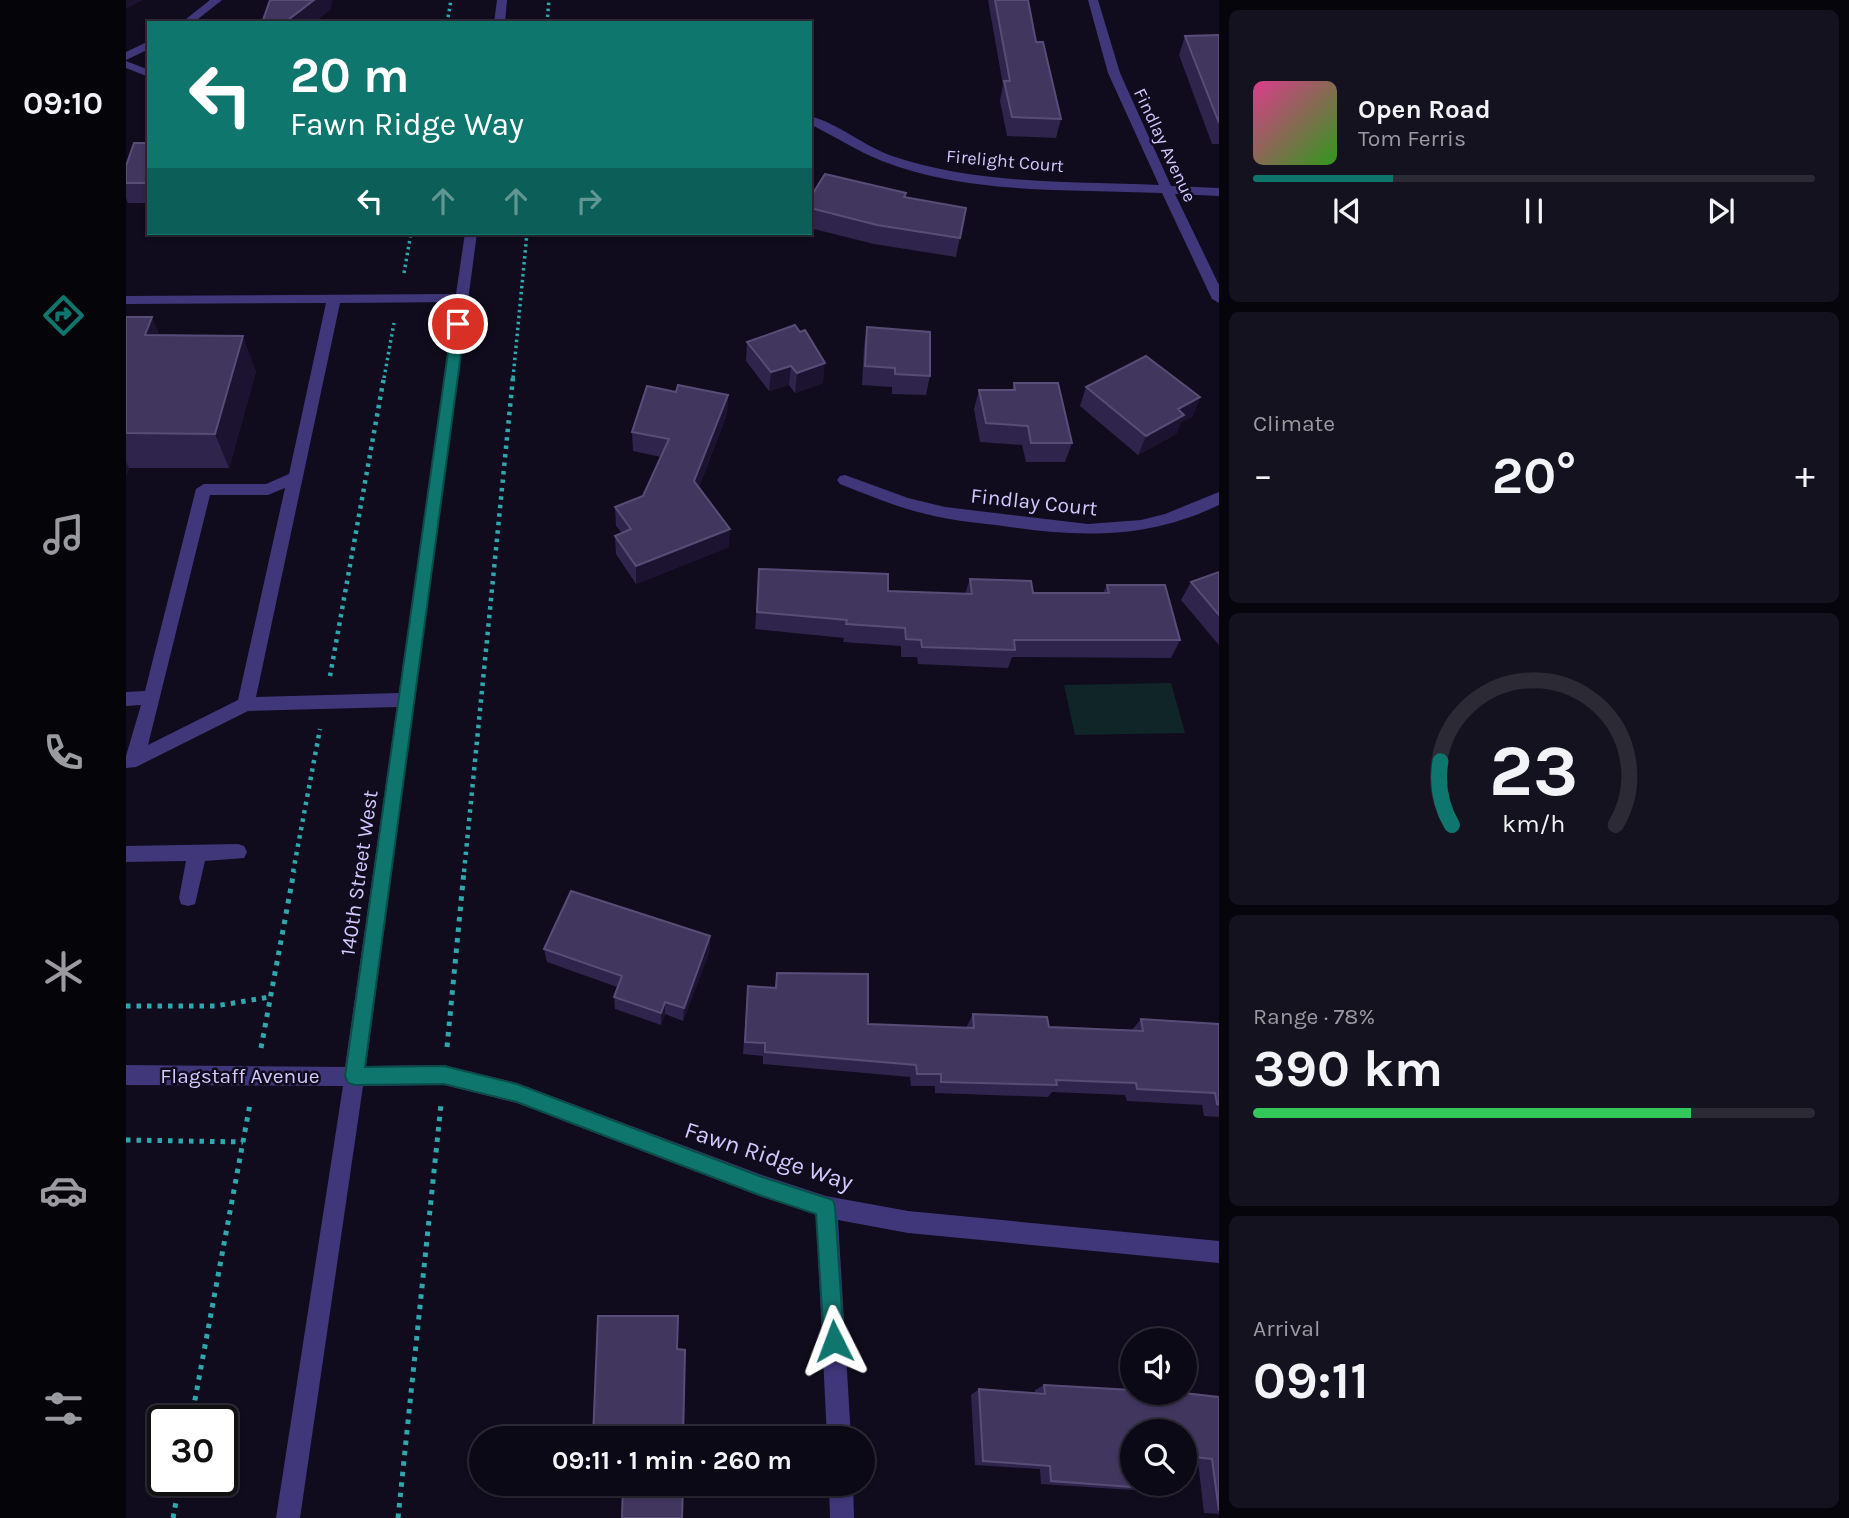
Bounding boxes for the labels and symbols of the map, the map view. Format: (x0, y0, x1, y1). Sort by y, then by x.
street label: Findlay Avenue (1129, 85, 1201, 205)
street label: Firelight Court (945, 145, 1065, 177)
pin (428, 294, 488, 354)
street label: Findlay Court (970, 483, 1099, 521)
street label: 140th Street West (335, 788, 383, 957)
street label: Flagstaff Avenue (160, 1064, 320, 1088)
street label: Fawn Ridge Way (681, 1116, 857, 1196)
position arrow (797, 1304, 871, 1378)
speed limit sign: 30 (147, 1405, 238, 1496)

